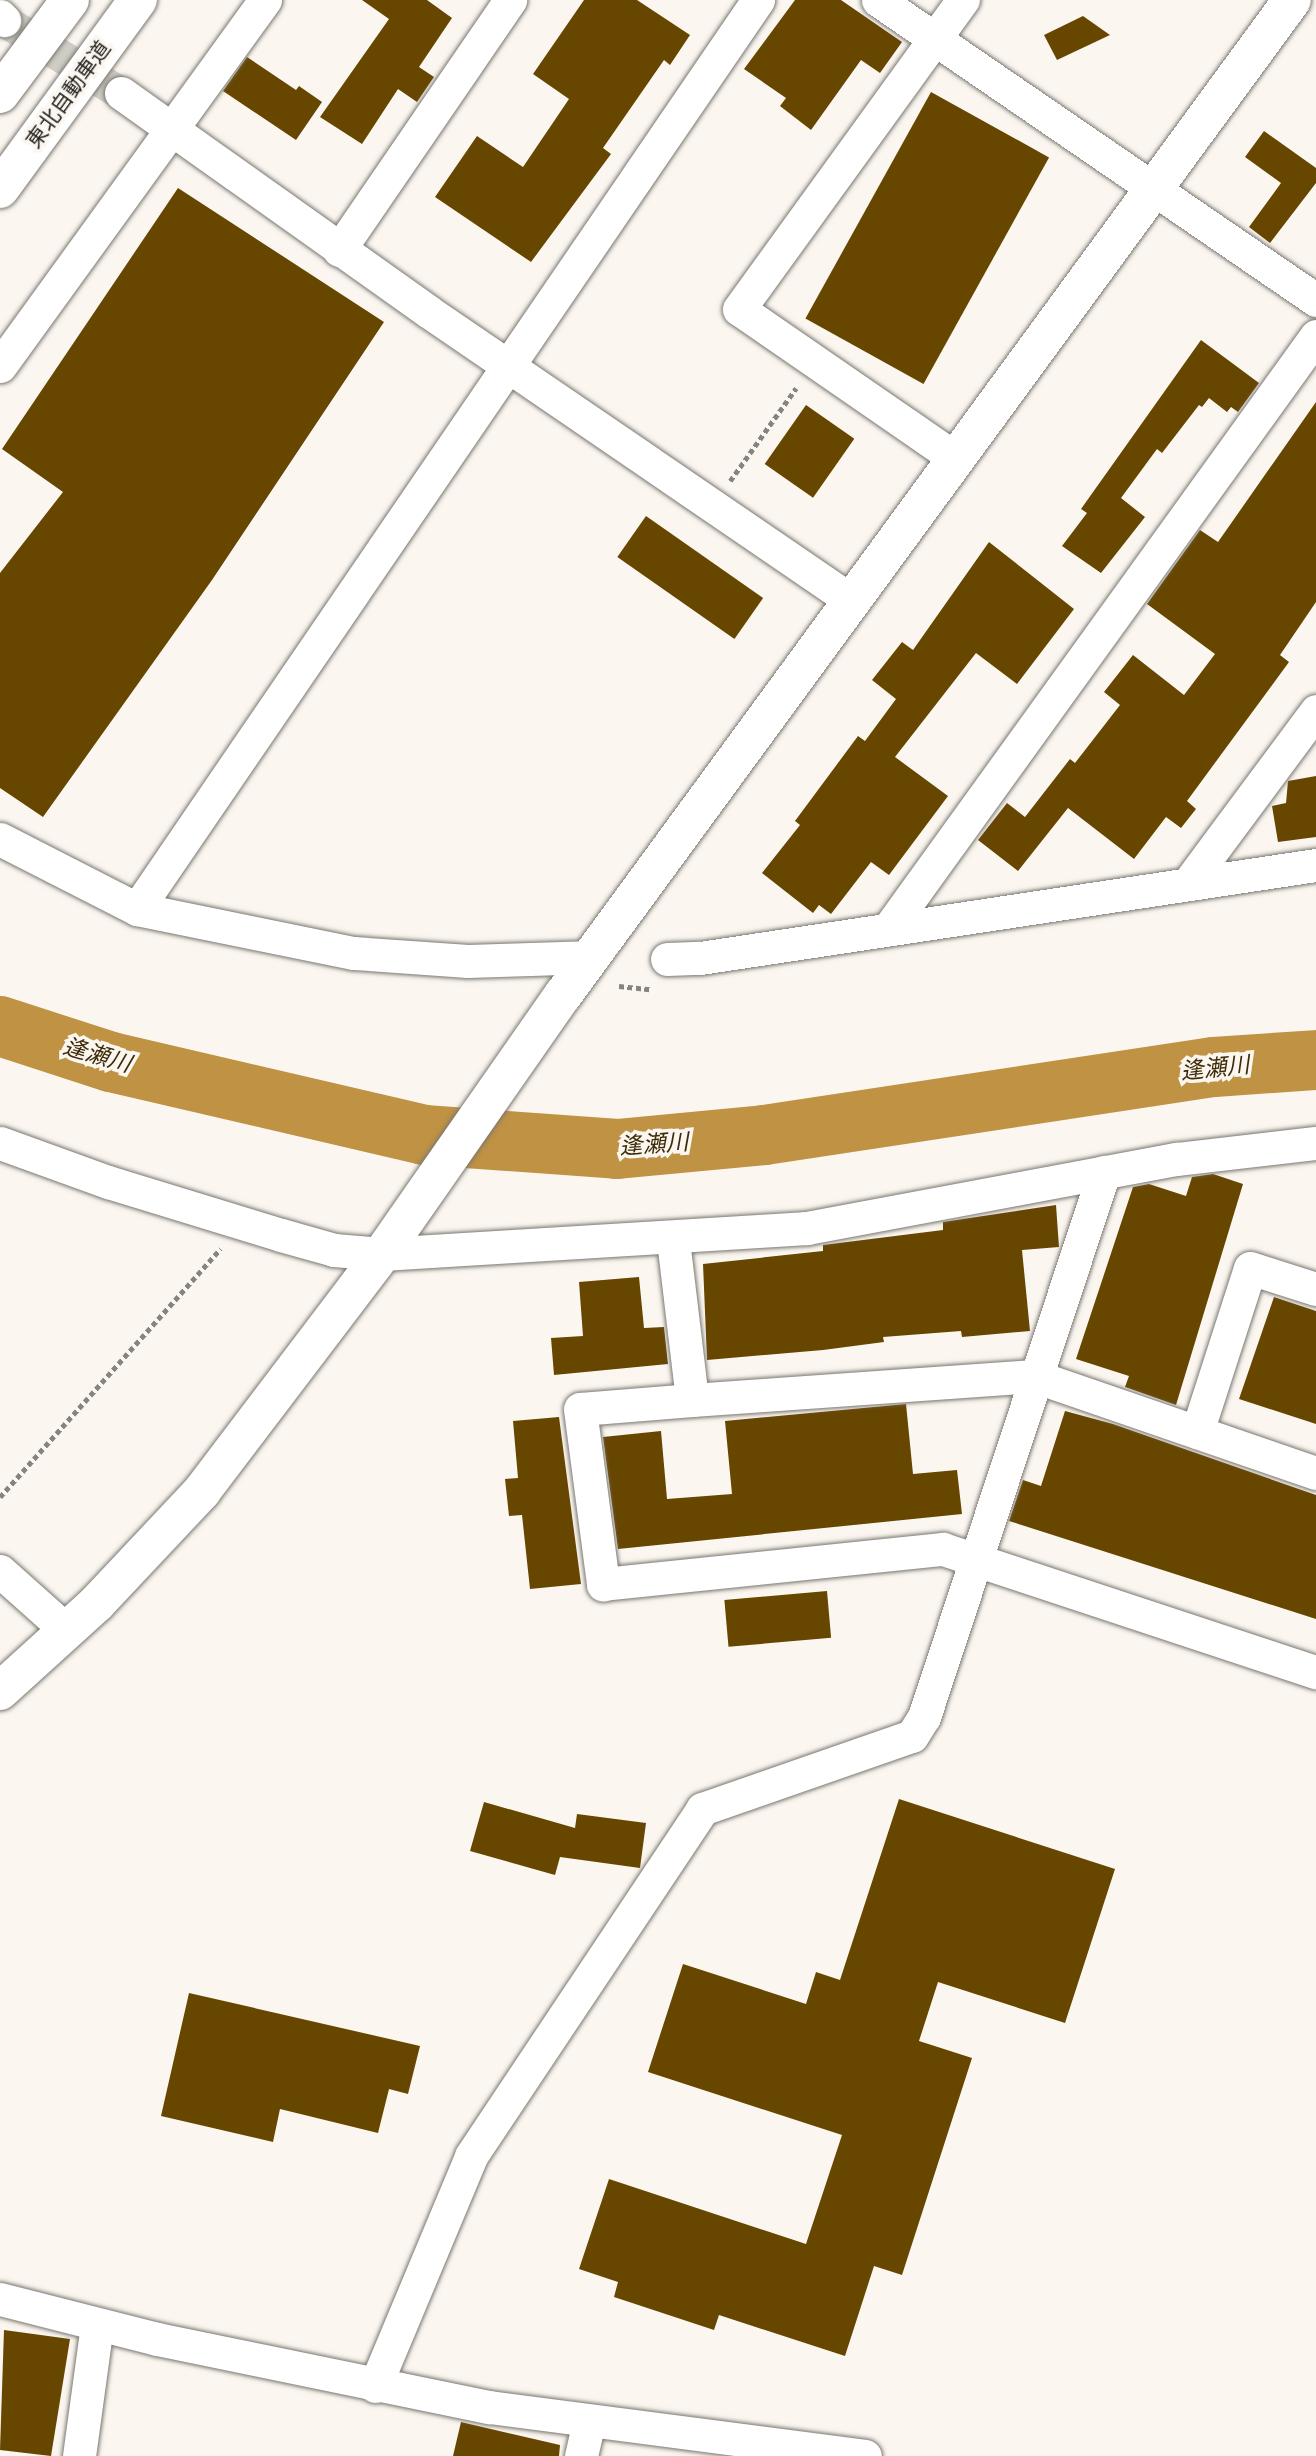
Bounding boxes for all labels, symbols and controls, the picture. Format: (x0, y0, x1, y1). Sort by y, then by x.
street label: 東北自動車道 (22, 37, 116, 153)
water label: 逢瀬川 (60, 1033, 134, 1079)
water label: 逢瀬川 (1179, 1052, 1251, 1086)
water label: 逢瀬川 (619, 1129, 689, 1161)

